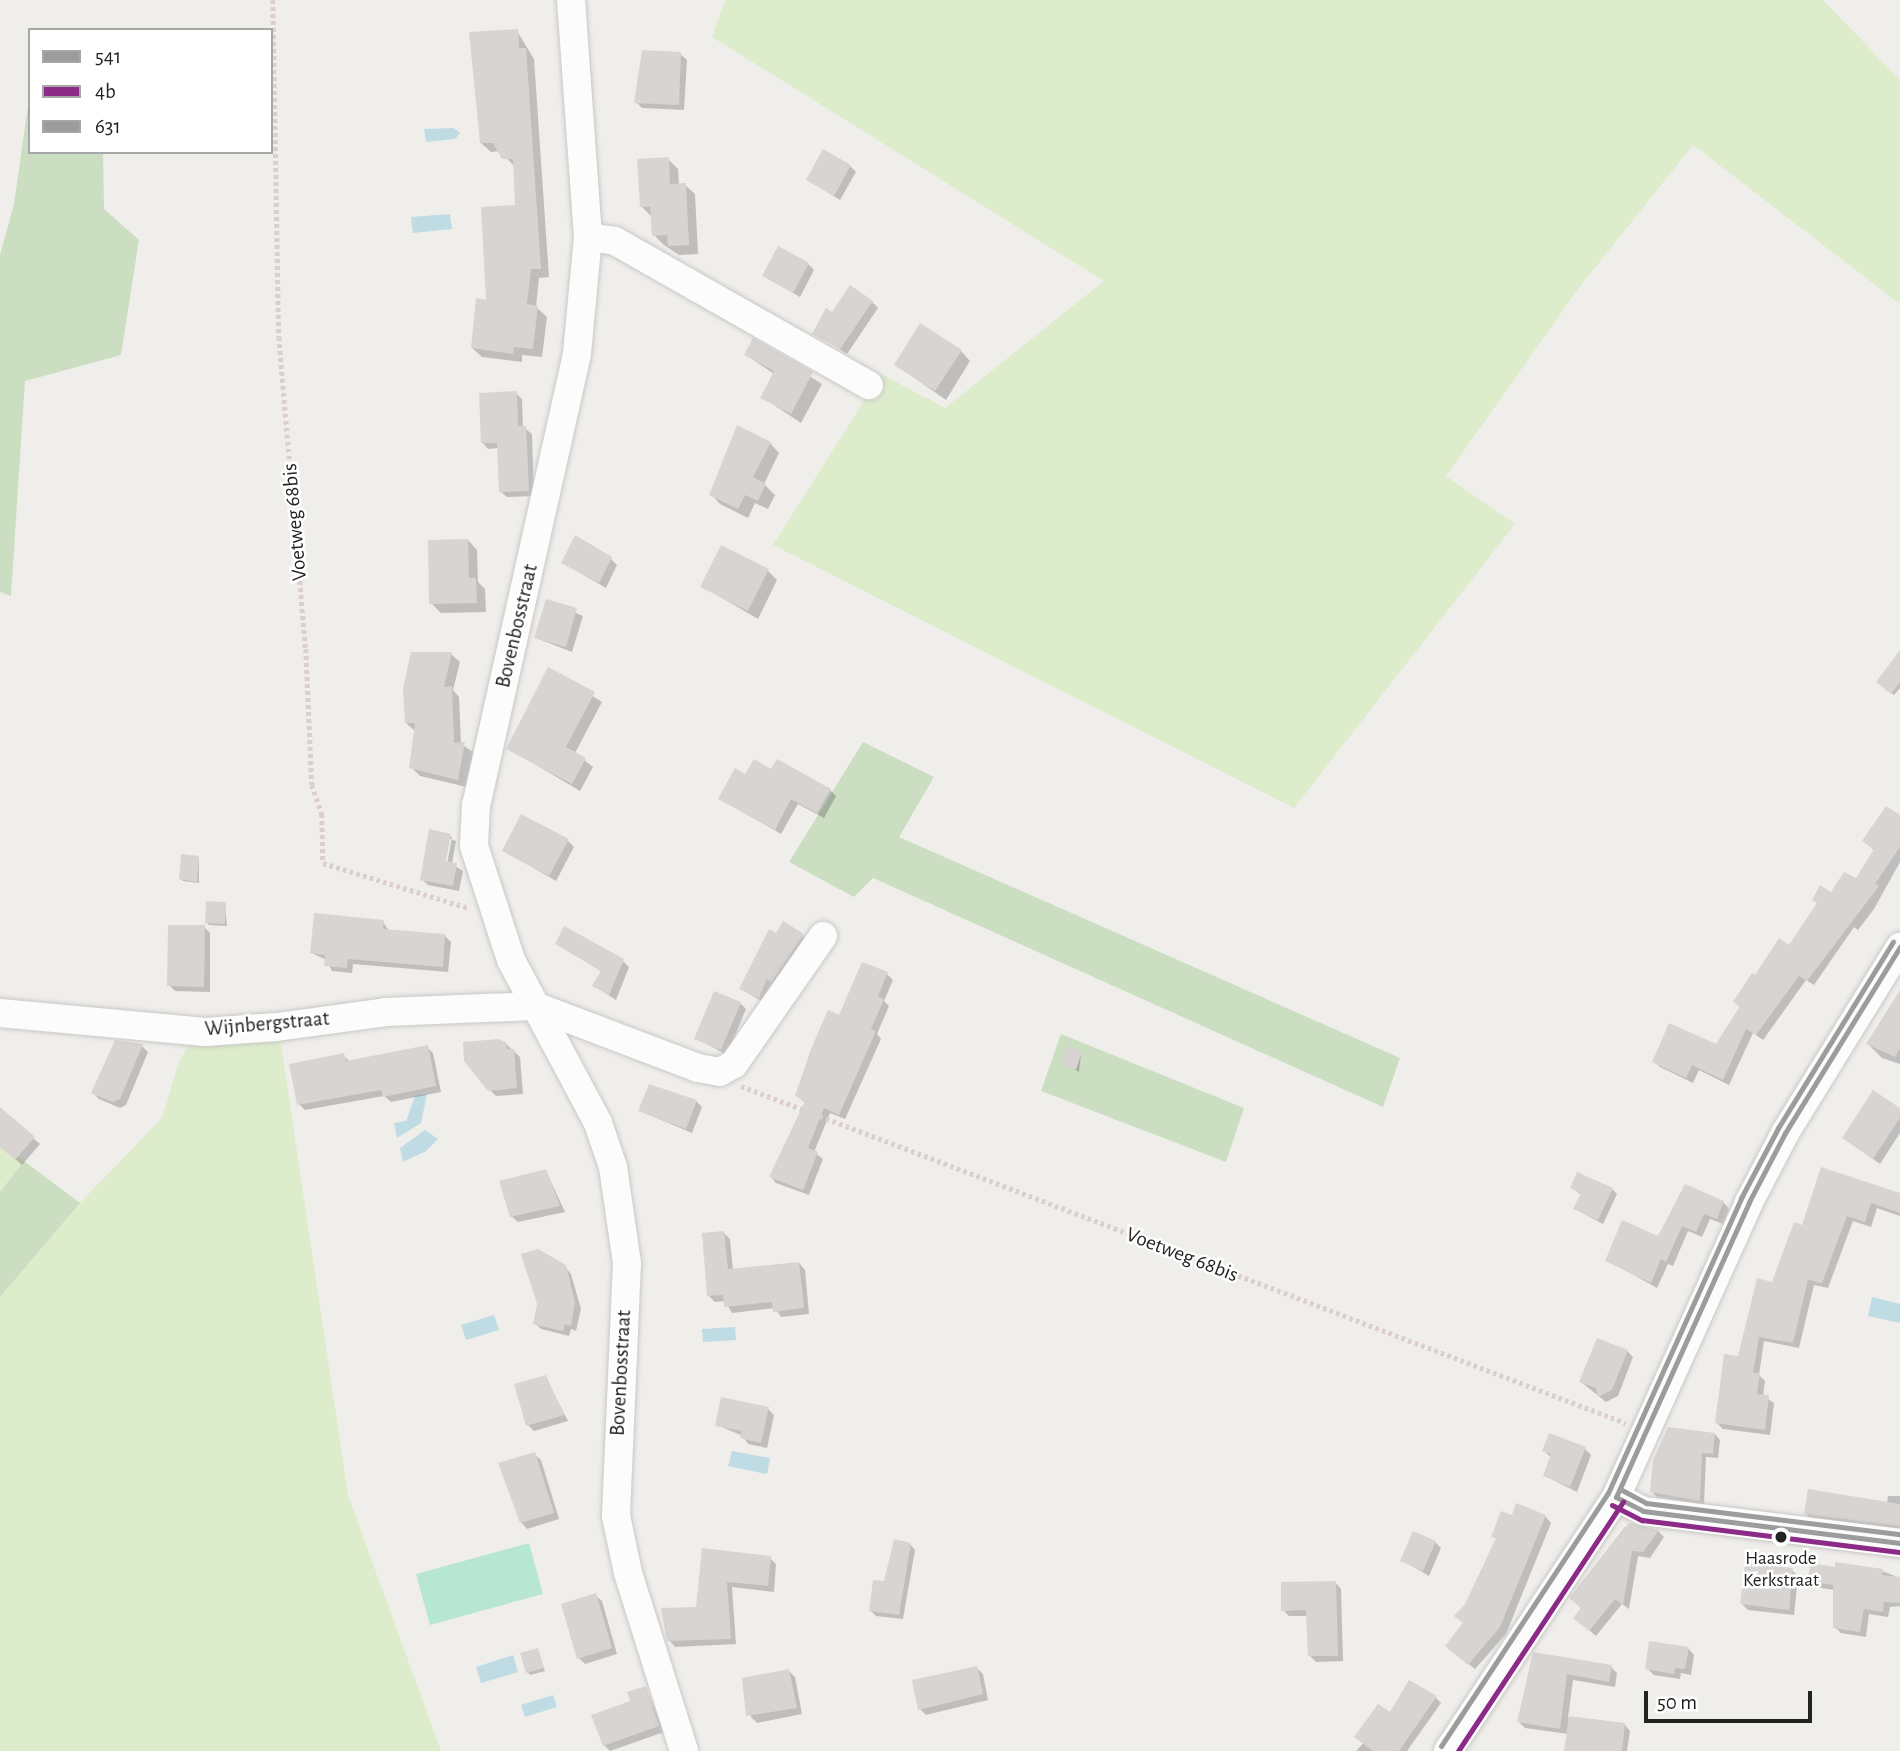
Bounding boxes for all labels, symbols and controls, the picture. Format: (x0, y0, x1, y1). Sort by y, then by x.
legend (28, 28, 273, 154)
text: 541 (95, 46, 121, 67)
text: 4b (95, 81, 116, 102)
text: 631 (95, 116, 121, 137)
street label: Voetweg 68bis (277, 462, 313, 582)
street label: Bovenbosstraat (491, 562, 543, 690)
street label: Wijnbergstraat (204, 1006, 330, 1042)
street label: Voetweg 68bis (1122, 1222, 1242, 1288)
street label: Bovenbosstraat (605, 1309, 637, 1437)
marker: Haasrode Kerkstraat (1774, 1530, 1788, 1544)
place label: Haasrode Kerkstraat (1743, 1548, 1819, 1592)
scale bar (1648, 1678, 1816, 1722)
text: 50 m (1657, 1692, 1697, 1713)

